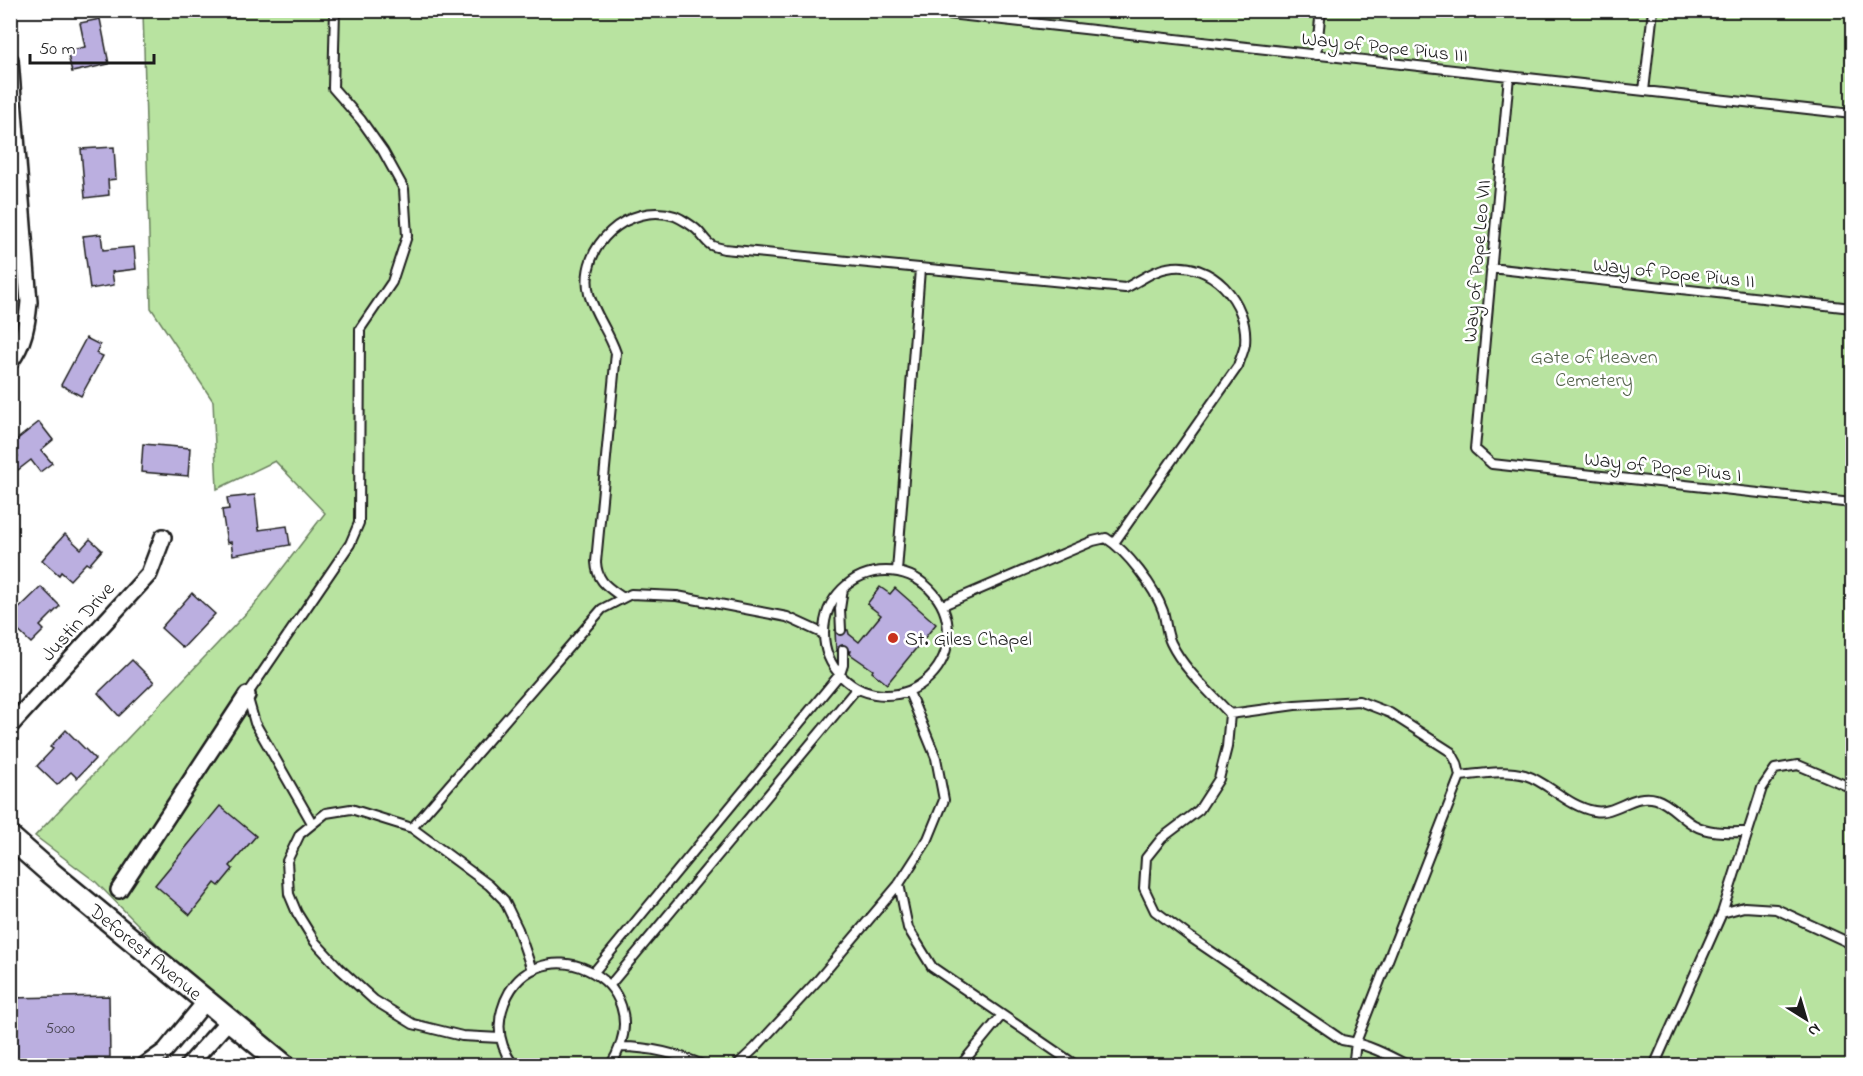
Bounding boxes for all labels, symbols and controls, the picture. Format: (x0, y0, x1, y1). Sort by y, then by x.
street label: Way of Pope Pius III (1300, 25, 1469, 72)
scale bar (30, 27, 154, 65)
text: 50 m (39, 37, 76, 63)
street label: Way of Pope Leo VII (1457, 179, 1500, 344)
street label: Way of Pope Pius II (1591, 252, 1756, 297)
park label: Gate of Heaven Cemetery (1530, 344, 1658, 396)
street label: Way of Pope Pius I (1583, 446, 1743, 491)
street label: Justin Drive (35, 576, 123, 669)
place label: St. Giles Chapel (905, 626, 1032, 655)
marker: St. Giles Chapel (886, 631, 900, 645)
street label: Deforest Avenue (81, 897, 208, 1009)
north arrow (1776, 989, 1836, 1049)
house number: 5000 (45, 1017, 75, 1041)
text: N (1802, 1017, 1825, 1042)

